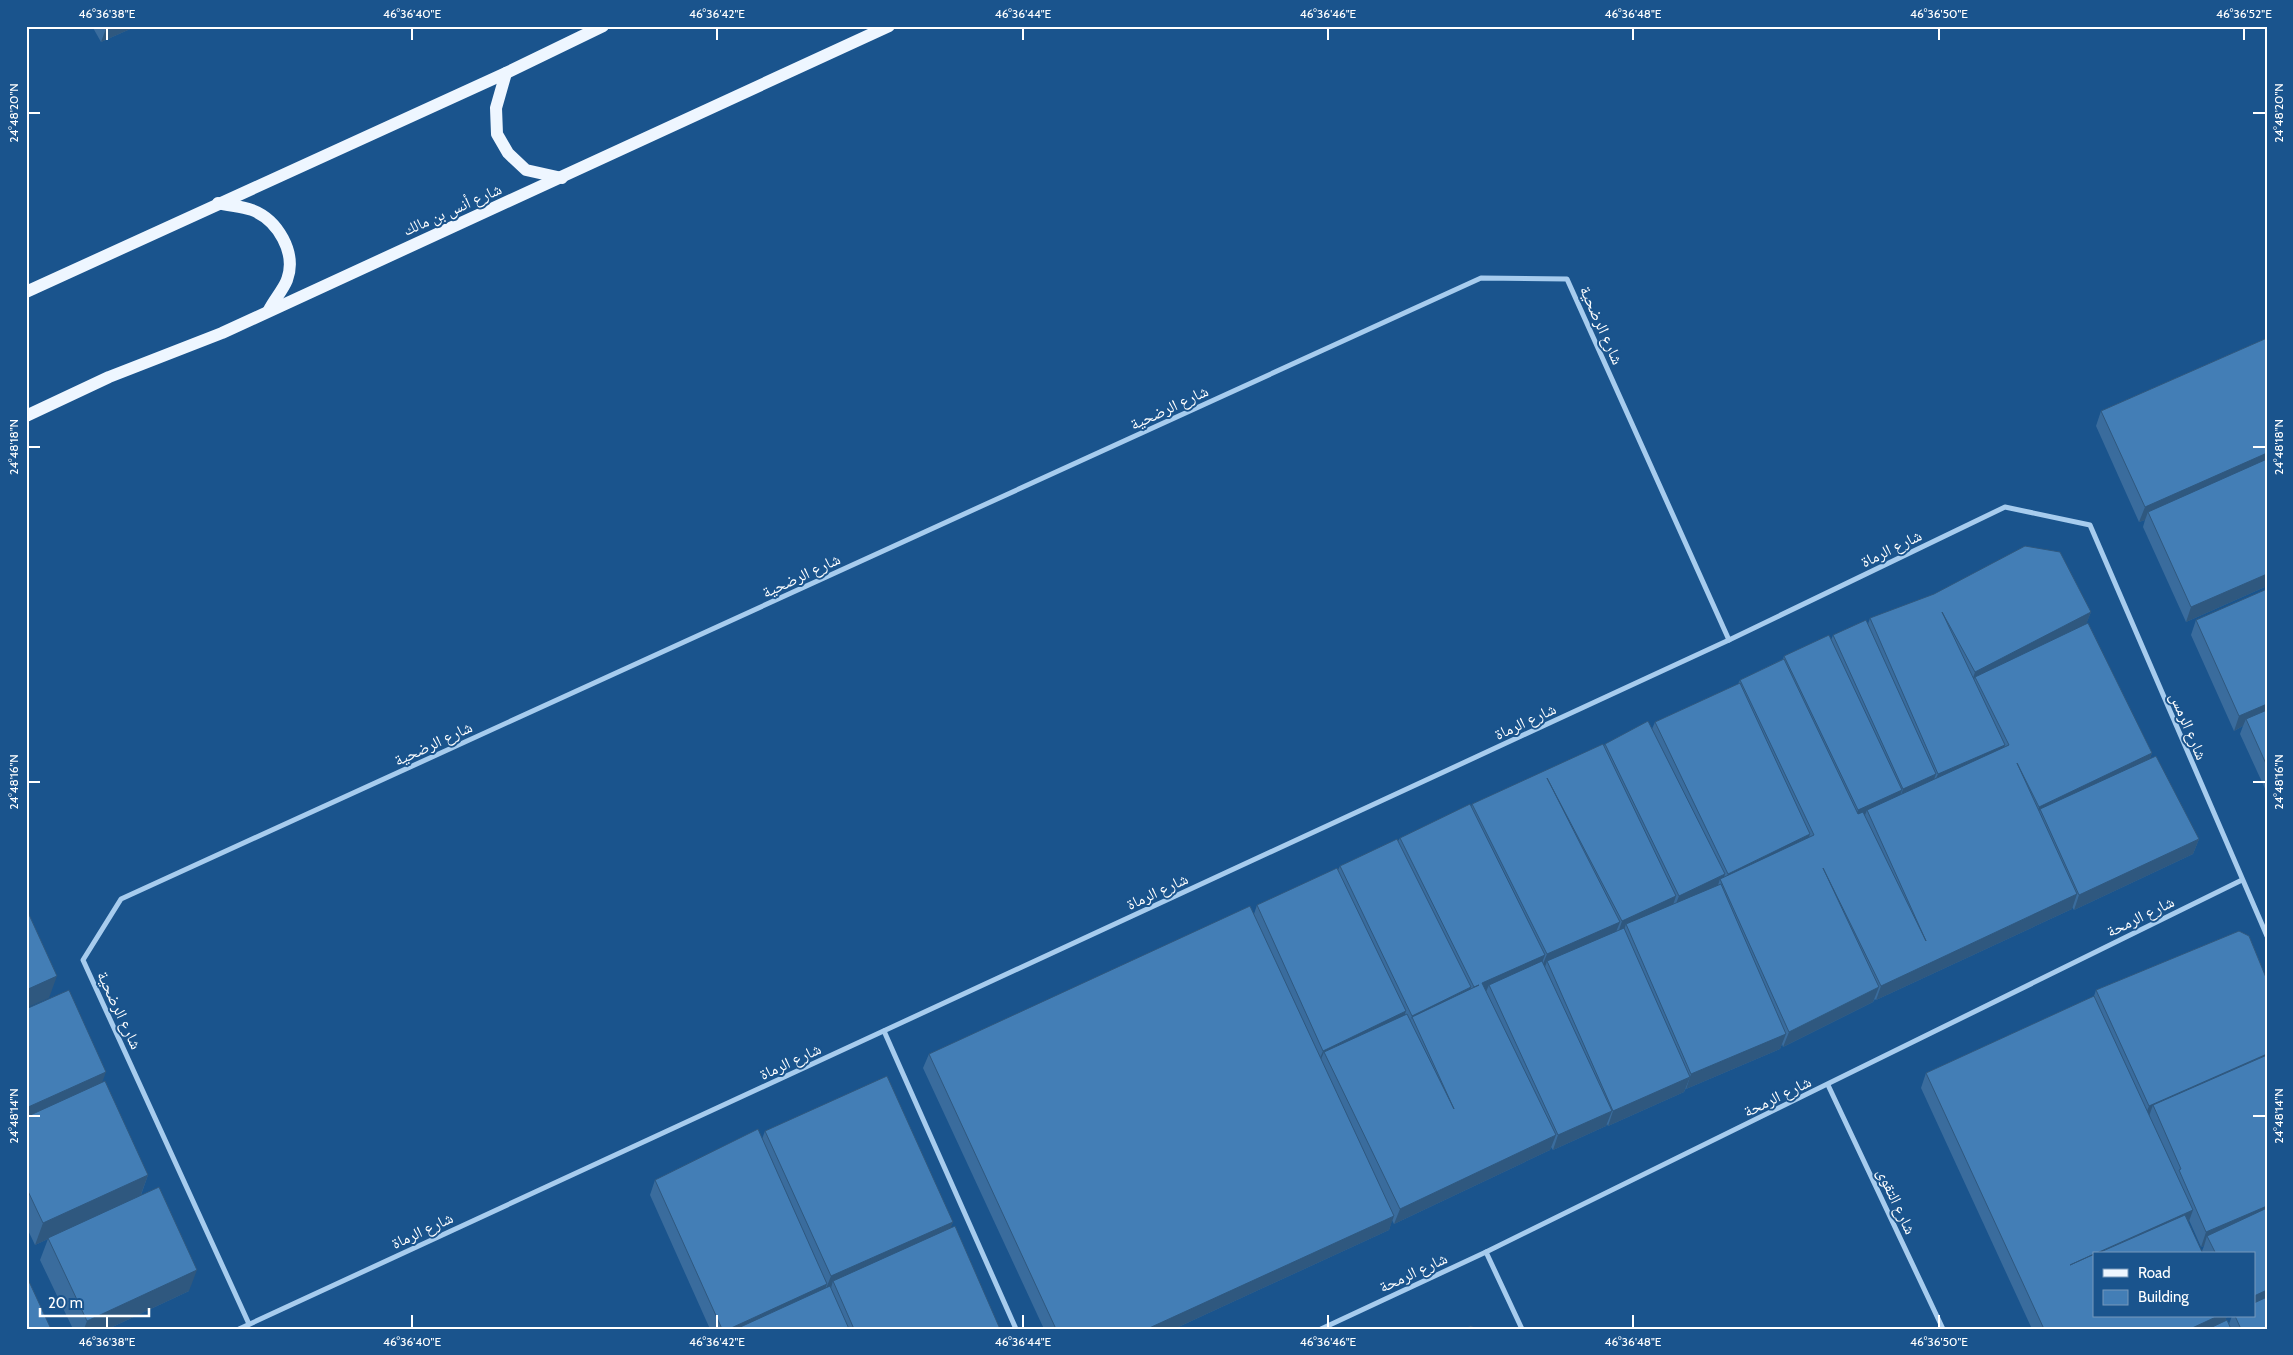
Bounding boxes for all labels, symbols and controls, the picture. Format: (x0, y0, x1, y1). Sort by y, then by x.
text: 46°36'38"E (79, 6, 136, 21)
text: 46°36'40"E (383, 6, 441, 21)
text: 46°36'42"E (689, 6, 745, 21)
text: 46°36'44"E (995, 6, 1052, 21)
text: 46°36'46"E (1300, 6, 1357, 21)
text: 46°36'48"E (1605, 6, 1662, 21)
text: 46°36'50"E (1910, 6, 1968, 21)
text: 46°36'52"E (2216, 6, 2272, 21)
text: 24°48'20"N (6, 83, 21, 143)
text: 24°48'20"N (2271, 83, 2286, 143)
street label: شارع أنس بن مالك (400, 179, 505, 241)
street label: شارع الرضحية (1575, 283, 1627, 368)
street label: شارع الرضحية (1127, 381, 1212, 435)
text: 24°48'18"N (6, 419, 21, 475)
text: 24°48'18"N (2271, 419, 2286, 475)
street label: شارع الرماة (1858, 526, 1925, 572)
street label: شارع الرضحية (759, 549, 844, 603)
street label: شارع الرمس (2165, 690, 2211, 763)
street label: شارع الرماة (1491, 699, 1559, 745)
street label: شارع الرضحية (391, 717, 476, 771)
text: 24°48'16"N (6, 754, 21, 810)
text: 24°48'16"N (2271, 754, 2286, 810)
street label: شارع الرماة (1123, 869, 1191, 915)
street label: شارع الرمحة (2103, 892, 2178, 942)
street label: شارع الرضحية (92, 968, 146, 1053)
street label: شارع الرماة (756, 1039, 824, 1085)
street label: شارع الرمحة (1740, 1072, 1815, 1122)
text: 24°48'14"N (6, 1088, 21, 1144)
text: 24°48'14"N (2271, 1088, 2286, 1144)
street label: شارع التقوى (1872, 1165, 1920, 1238)
street label: شارع الرماة (388, 1208, 456, 1254)
street label: شارع الرمحة (1376, 1248, 1451, 1297)
legend (2093, 1252, 2256, 1318)
text: Road (2138, 1264, 2171, 1282)
scale bar (40, 1285, 149, 1317)
text: Building (2138, 1288, 2189, 1306)
text: 20 m (48, 1294, 83, 1312)
text: 46°36'38"E (79, 1334, 136, 1349)
text: 46°36'40"E (383, 1334, 441, 1349)
text: 46°36'42"E (689, 1334, 745, 1349)
text: 46°36'44"E (995, 1334, 1052, 1349)
text: 46°36'46"E (1300, 1334, 1357, 1349)
text: 46°36'48"E (1605, 1334, 1662, 1349)
text: 46°36'50"E (1910, 1334, 1968, 1349)

